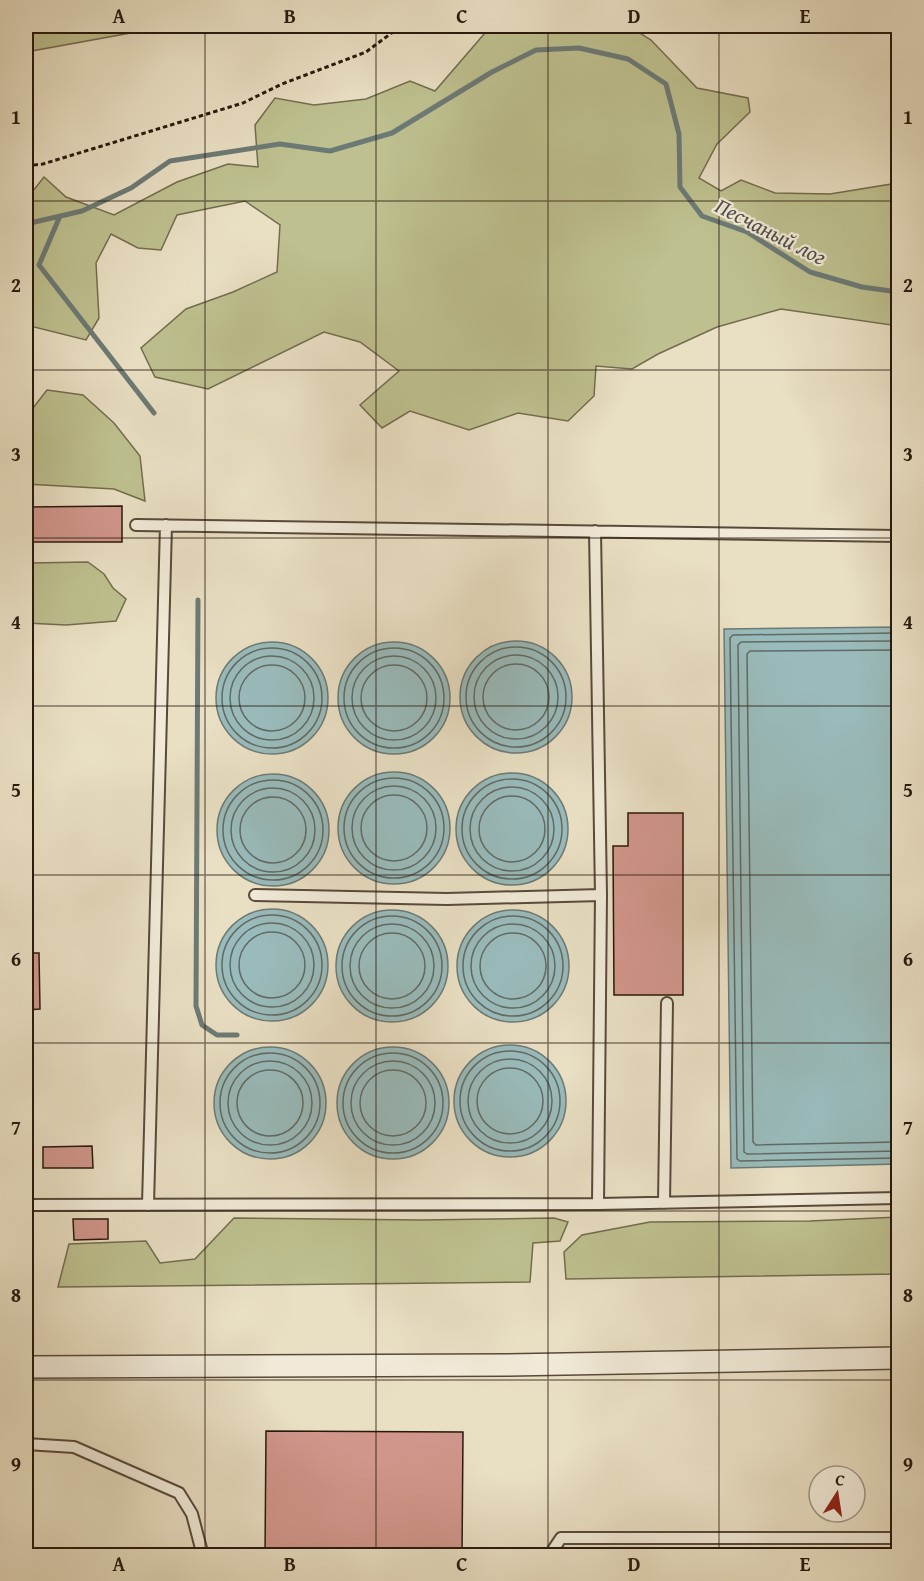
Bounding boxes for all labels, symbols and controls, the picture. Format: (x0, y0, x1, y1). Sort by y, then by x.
text: A (113, 1, 126, 30)
text: B (284, 1, 296, 30)
text: C (456, 1, 468, 30)
text: D (627, 1, 641, 30)
text: E (800, 1, 811, 30)
text: 1 (11, 102, 21, 131)
text: 1 (903, 102, 913, 131)
water label: Песчаный лог (710, 189, 832, 273)
text: 2 (11, 270, 21, 299)
text: 2 (903, 270, 913, 299)
text: 3 (11, 439, 21, 468)
text: 3 (903, 439, 913, 468)
text: 4 (11, 607, 21, 636)
text: 4 (903, 607, 913, 636)
text: 5 (11, 775, 21, 804)
text: 5 (903, 775, 913, 804)
text: 6 (11, 944, 21, 973)
text: 6 (903, 944, 913, 973)
text: 7 (11, 1112, 21, 1141)
text: 7 (903, 1112, 913, 1141)
text: 8 (11, 1280, 21, 1309)
text: 8 (903, 1280, 913, 1309)
text: 9 (11, 1449, 21, 1478)
text: 9 (903, 1449, 913, 1478)
north arrow (807, 1464, 867, 1524)
text: С (833, 1467, 847, 1492)
text: A (113, 1549, 126, 1578)
text: B (284, 1549, 296, 1578)
text: C (456, 1549, 468, 1578)
text: D (627, 1549, 641, 1578)
text: E (800, 1549, 811, 1578)

